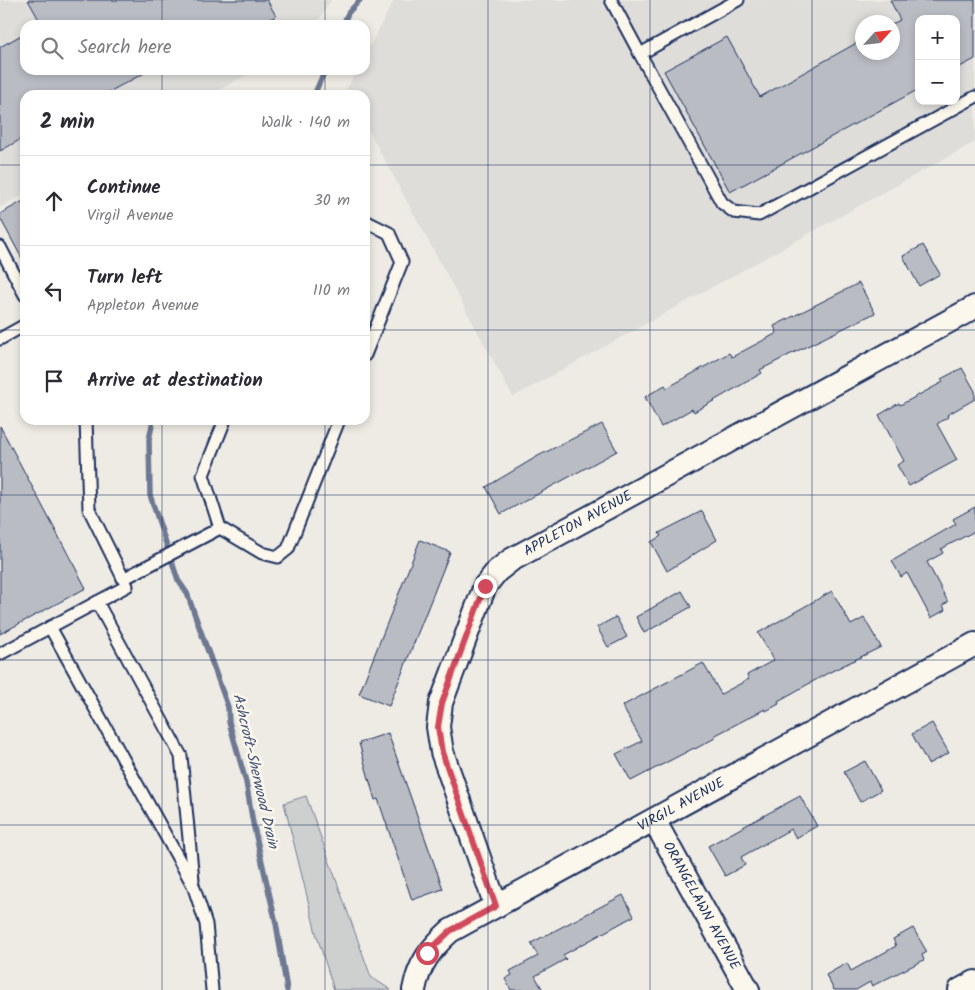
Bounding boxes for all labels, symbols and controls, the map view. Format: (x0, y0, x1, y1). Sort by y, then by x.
north arrow (855, 15, 900, 60)
map controls (915, 15, 960, 105)
button: + (915, 15, 960, 60)
search box (20, 20, 370, 75)
text: Search here (78, 33, 172, 63)
icon: search (38, 34, 66, 62)
button: − (915, 60, 960, 105)
text: 2 min (40, 106, 95, 139)
text: Walk · 140 m (261, 110, 350, 135)
text: Continue (87, 173, 160, 203)
icon: ahead (40, 187, 68, 215)
text: 30 m (314, 188, 350, 213)
text: Virgil Avenue (87, 203, 173, 228)
text: Turn left (87, 263, 162, 293)
icon: left (40, 277, 68, 305)
text: 110 m (313, 278, 350, 303)
text: Appleton Avenue (87, 293, 199, 318)
text: Arrive at destination (87, 366, 263, 396)
icon: arrive (40, 367, 68, 395)
street label: APPLETON AVENUE (520, 484, 637, 562)
route end (474, 575, 497, 598)
water label: Ashcroft-Sherwood Drain (225, 691, 285, 852)
street label: VIRGIL AVENUE (634, 771, 729, 837)
street label: ORANGELAWN AVENUE (657, 837, 746, 975)
route start (416, 942, 439, 965)

